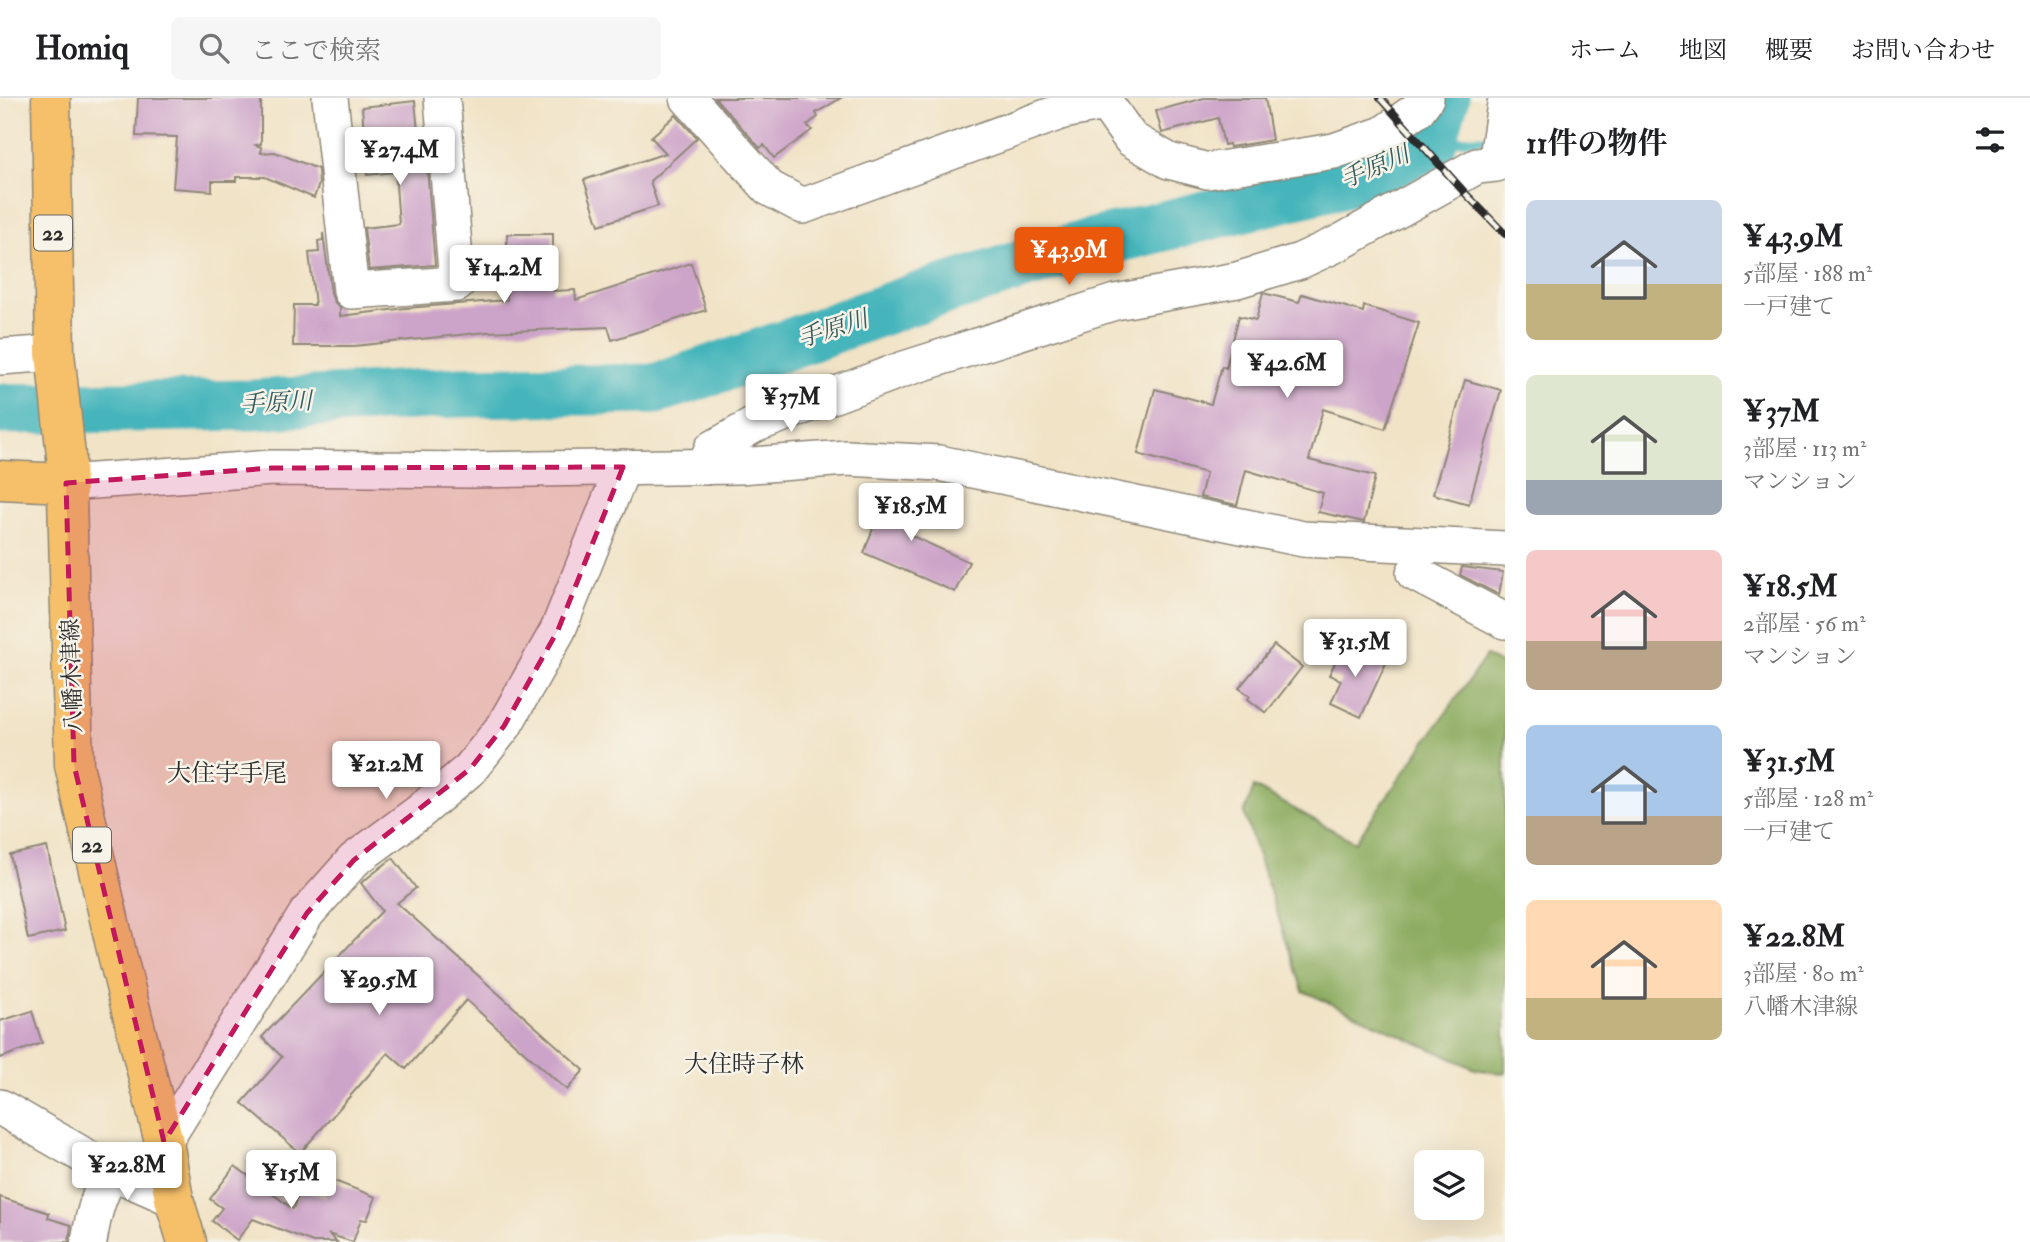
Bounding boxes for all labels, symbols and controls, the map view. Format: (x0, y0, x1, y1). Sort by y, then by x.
search box (171, 17, 661, 80)
text: Homiq (35, 28, 129, 69)
icon: search (195, 29, 233, 67)
text: ここで検索 (251, 35, 381, 67)
text: ホーム (1569, 35, 1641, 66)
text: 地図 (1679, 35, 1727, 66)
text: 概要 (1765, 35, 1813, 66)
text: お問い合わせ (1851, 35, 1995, 66)
icon: filters (1971, 121, 2009, 159)
text: 11件の物件 (1526, 125, 1667, 162)
pin: ¥27.4M (343, 127, 457, 187)
text: ¥27.4M (361, 135, 439, 164)
water label: 手原川 (1336, 137, 1417, 195)
road number: 22 (34, 216, 72, 250)
text: ¥43.9M (1743, 218, 1843, 255)
pin: ¥43.9M (1012, 228, 1126, 287)
icon: home (1582, 228, 1666, 312)
text: ¥43.9M (1030, 235, 1108, 264)
pin: ¥14.2M (447, 246, 561, 305)
text: ¥14.2M (466, 253, 542, 282)
text: 5部屋 · 188 m² (1743, 259, 1872, 288)
text: 一戸建て (1743, 292, 1835, 321)
water label: 手原川 (794, 302, 875, 355)
pin: ¥42.6M (1230, 341, 1344, 400)
text: ¥42.6M (1247, 348, 1327, 377)
pin: ¥37M (750, 374, 832, 434)
text: ¥37M (762, 382, 820, 411)
water label: 手原川 (239, 385, 316, 420)
text: ¥37M (1743, 393, 1820, 430)
icon: home (1582, 403, 1666, 487)
text: 3部屋 · 113 m² (1743, 434, 1866, 463)
text: マンション (1743, 467, 1857, 496)
pin: ¥18.5M (854, 484, 968, 543)
text: ¥18.5M (875, 491, 947, 520)
text: ¥18.5M (1743, 568, 1838, 605)
icon: home (1582, 578, 1666, 662)
text: 2部屋 · 56 m² (1743, 609, 1866, 638)
street label: 八幡木津線 (56, 618, 88, 734)
pin: ¥31.5M (1298, 620, 1412, 679)
text: ¥31.5M (1320, 627, 1390, 656)
text: マンション (1743, 642, 1857, 671)
pin: ¥21.2M (329, 742, 443, 801)
text: ¥31.5M (1743, 743, 1835, 780)
text: ¥21.2M (348, 749, 424, 778)
icon: home (1582, 753, 1666, 837)
district label: 大住宇手尾 (167, 758, 287, 789)
text: 5部屋 · 128 m² (1743, 784, 1873, 813)
text: 一戸建て (1743, 817, 1835, 846)
road number: 22 (73, 828, 111, 862)
text: ¥22.8M (1743, 918, 1845, 955)
icon: home (1582, 928, 1666, 1012)
pin: ¥29.5M (322, 958, 436, 1017)
text: 3部屋 · 80 m² (1743, 959, 1864, 988)
text: ¥29.5M (340, 965, 418, 994)
text: 八幡木津線 (1743, 992, 1858, 1021)
district label: 大住時子林 (684, 1049, 804, 1080)
pin: ¥22.8M (70, 1142, 184, 1202)
text: ¥22.8M (88, 1150, 166, 1179)
pin: ¥15M (250, 1150, 332, 1210)
map controls (1414, 1150, 1484, 1220)
button: layers (1414, 1150, 1484, 1220)
text: ¥15M (262, 1158, 320, 1187)

